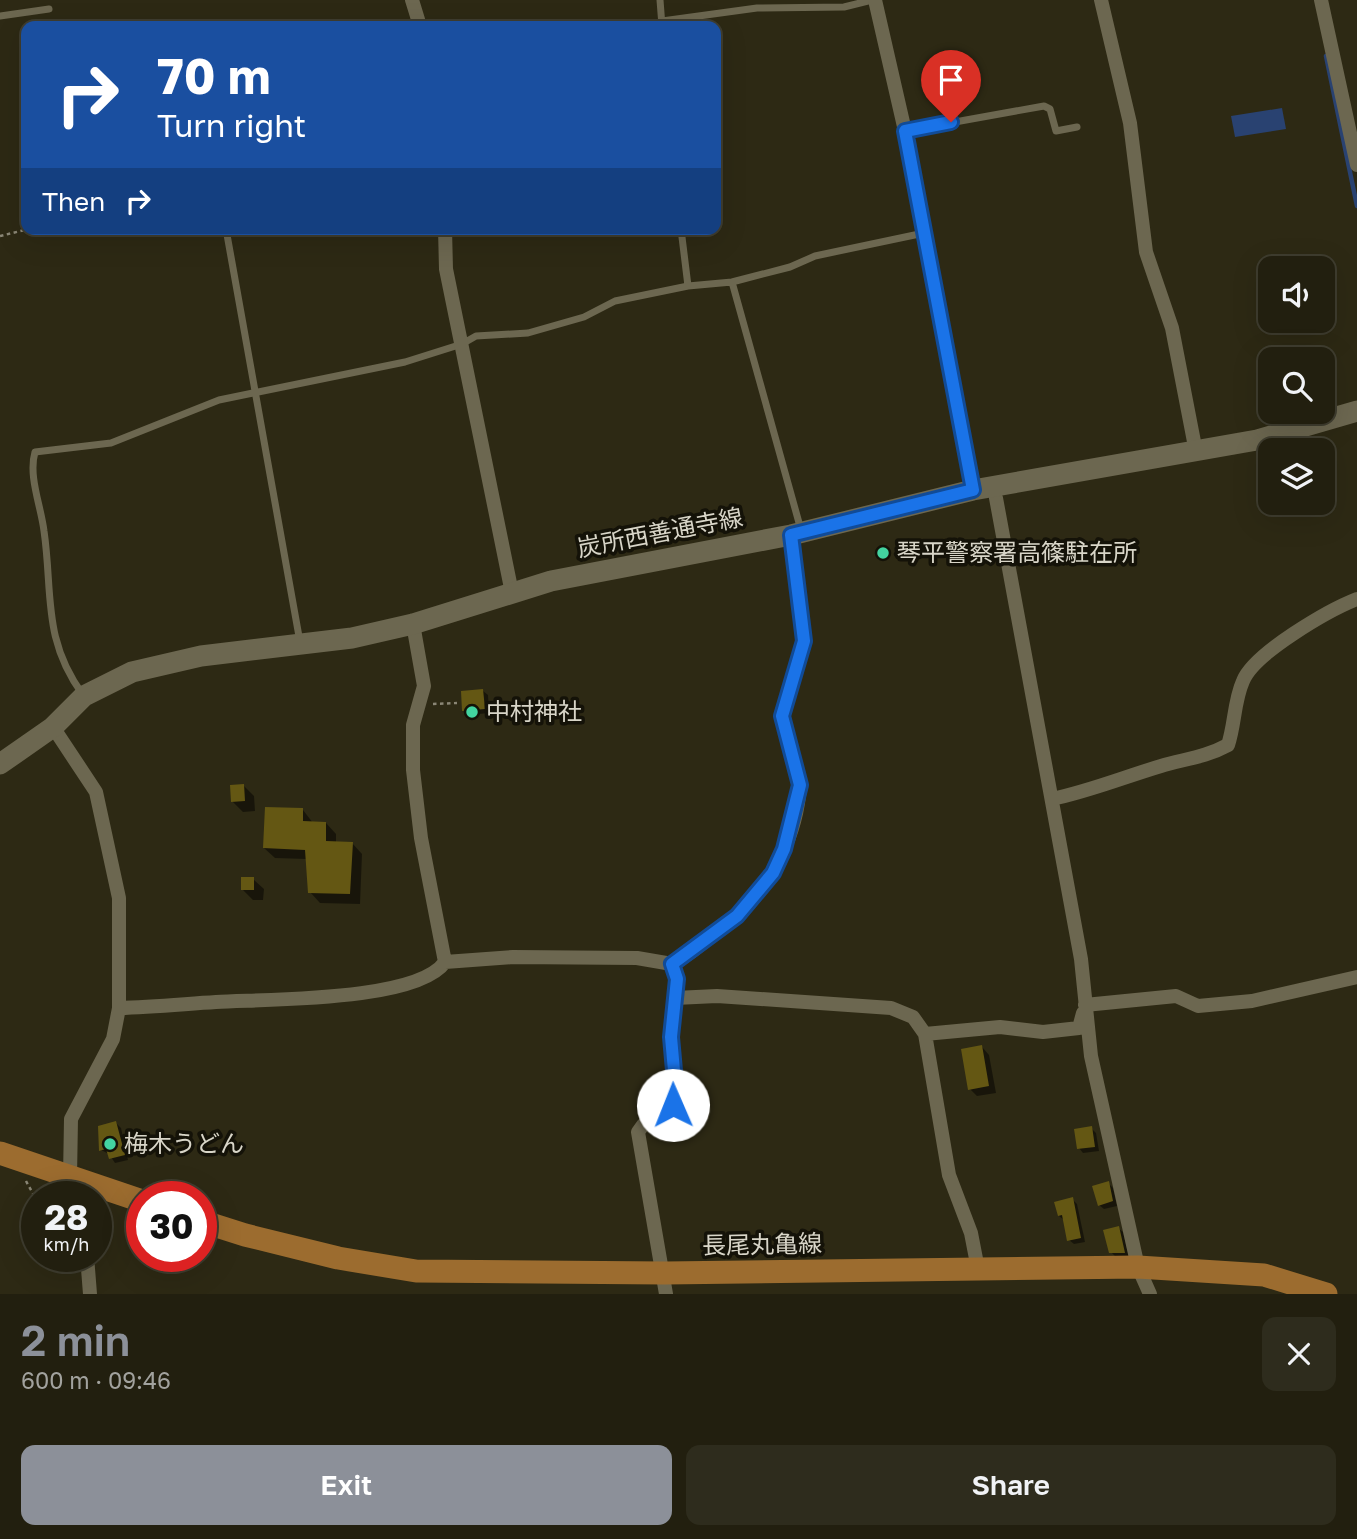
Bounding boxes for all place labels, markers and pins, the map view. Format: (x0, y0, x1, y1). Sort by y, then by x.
pin (921, 50, 981, 122)
place label: 琴平警察署高篠駐在所 (897, 537, 1137, 566)
marker: 琴平警察署高篠駐在所 (875, 545, 891, 561)
place label: 中村神社 (486, 696, 582, 725)
marker: 中村神社 (464, 704, 480, 720)
place label: 梅木うどん (124, 1128, 244, 1157)
marker: 梅木うどん (102, 1136, 118, 1152)

